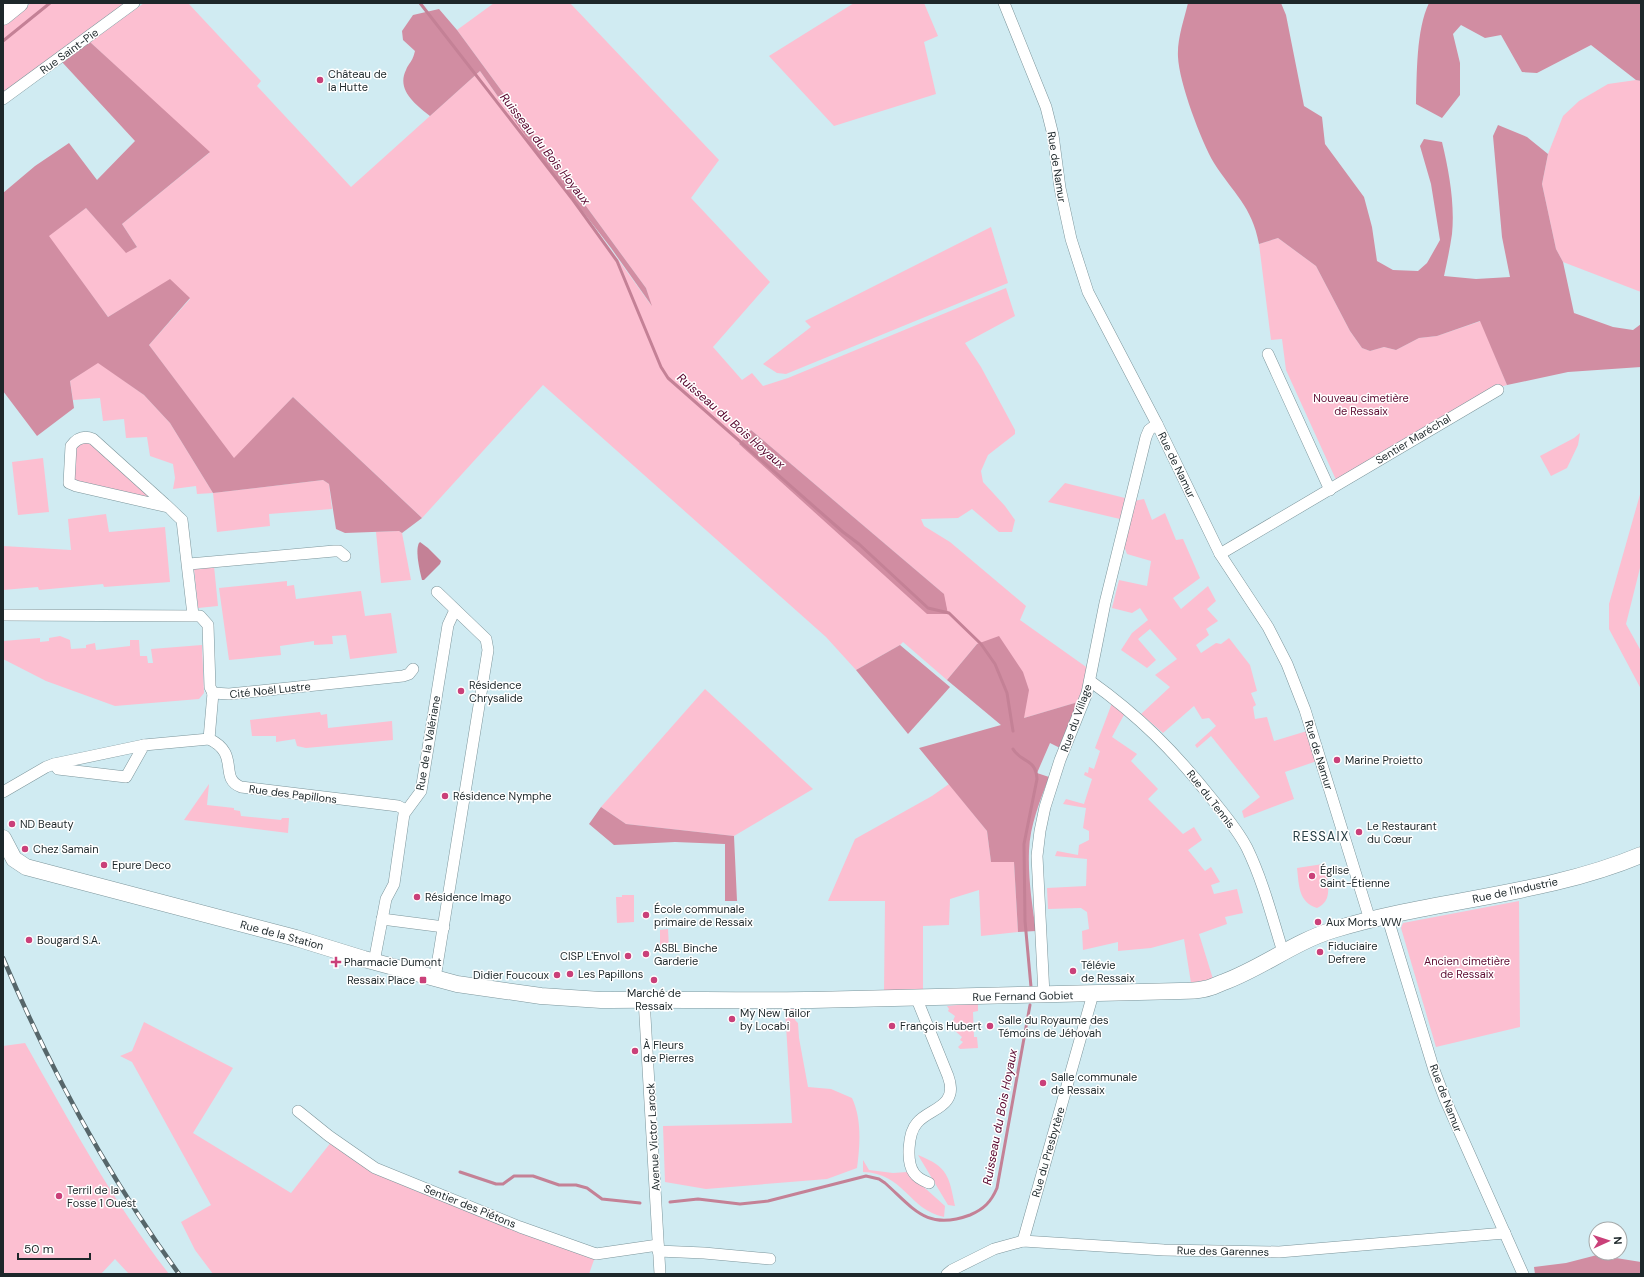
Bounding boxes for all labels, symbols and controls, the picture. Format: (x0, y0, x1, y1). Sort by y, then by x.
street label: Rue Saint-Pie (37, 25, 101, 77)
place label: Château de la Hutte (328, 67, 387, 94)
marker: Château de la Hutte (315, 75, 325, 85)
water label: Ruisseau du Bois Hoyaux (496, 90, 594, 209)
street label: Rue de Namur (1044, 130, 1070, 204)
water label: Ruisseau du Bois Hoyaux (674, 370, 789, 473)
park label: Nouveau cimetière de Ressaix (1313, 391, 1409, 418)
street label: Sentier Maréchal (1373, 411, 1453, 467)
street label: Rue de Namur (1155, 430, 1199, 500)
place label: Résidence Chrysalide (469, 678, 523, 705)
street label: Cité Noël Lustre (229, 679, 311, 701)
street label: Rue du Village (1057, 682, 1095, 754)
marker: Résidence Chrysalide (456, 686, 466, 696)
street label: Rue de la Valériane (413, 694, 443, 792)
street label: Rue de Namur (1302, 719, 1336, 791)
place label: Marine Proietto (1345, 753, 1423, 767)
marker: Marine Proietto (1332, 755, 1342, 765)
street label: Rue du Tennis (1184, 767, 1238, 831)
street label: Rue des Papillons (248, 782, 338, 806)
place label: Résidence Nymphe (453, 789, 552, 803)
marker: Résidence Nymphe (440, 791, 450, 801)
place label: ND Beauty (20, 817, 74, 831)
marker: ND Beauty (7, 819, 17, 829)
place label: Le Restaurant du Cœur (1367, 819, 1437, 846)
marker: Le Restaurant du Cœur (1354, 827, 1364, 837)
district label: RESSAIX (1293, 828, 1349, 845)
place label: Chez Samain (33, 842, 99, 856)
marker: Chez Samain (20, 844, 30, 854)
place label: Epure Deco (112, 858, 171, 872)
marker: Epure Deco (99, 860, 109, 870)
place label: Église Saint-Étienne (1320, 863, 1390, 890)
marker: Église Saint-Étienne (1307, 871, 1317, 881)
street label: Rue de l'Industrie (1471, 874, 1559, 906)
place label: Résidence Imago (425, 890, 511, 904)
marker: Résidence Imago (412, 892, 422, 902)
place label: École communale primaire de Ressaix (654, 902, 753, 929)
marker: École communale primaire de Ressaix (641, 910, 651, 920)
place label: Aux Morts WW (1326, 915, 1402, 929)
street label: Rue de la Station (239, 917, 325, 953)
marker: Aux Morts WW (1313, 917, 1323, 927)
place label: Bougard S.A. (37, 933, 100, 947)
marker: Bougard S.A. (24, 935, 34, 945)
place label: Fiduciaire Defrere (1328, 939, 1377, 966)
place label: ASBL Binche Garderie (654, 941, 718, 968)
marker: Fiduciaire Defrere (1315, 947, 1325, 957)
place label: CISP L'Envol (560, 949, 620, 963)
marker: ASBL Binche Garderie (641, 949, 651, 959)
marker: CISP L'Envol (623, 951, 633, 961)
park label: Ancien cimetière de Ressaix (1424, 954, 1510, 981)
place label: Pharmacie Dumont (344, 955, 441, 969)
marker: Pharmacie Dumont (331, 957, 341, 967)
place label: Télévie de Ressaix (1081, 958, 1135, 985)
marker: Télévie de Ressaix (1068, 966, 1078, 976)
place label: Les Papillons (578, 967, 643, 981)
place label: Didier Foucoux (473, 968, 550, 982)
marker: Les Papillons (565, 969, 575, 979)
marker: Didier Foucoux (552, 970, 562, 980)
place label: Ressaix Place (347, 973, 415, 987)
marker: Ressaix Place (418, 975, 428, 985)
marker: Marché de Ressaix (649, 975, 659, 985)
place label: Marché de Ressaix (627, 986, 681, 1013)
street label: Rue Fernand Gobiet (972, 988, 1074, 1004)
place label: My New Tailor by Locabi (740, 1006, 810, 1033)
place label: Salle du Royaume des Témoins de Jéhovah (998, 1013, 1109, 1040)
marker: My New Tailor by Locabi (727, 1014, 737, 1024)
place label: François Hubert (900, 1019, 981, 1033)
marker: François Hubert (887, 1021, 897, 1031)
marker: Salle du Royaume des Témoins de Jéhovah (985, 1021, 995, 1031)
place label: À Fleurs de Pierres (643, 1038, 694, 1065)
marker: À Fleurs de Pierres (630, 1046, 640, 1056)
water label: Ruisseau du Bois Hoyaux (979, 1047, 1021, 1186)
street label: Rue de Namur (1427, 1062, 1465, 1134)
place label: Salle communale de Ressaix (1051, 1070, 1137, 1097)
marker: Salle communale de Ressaix (1038, 1078, 1048, 1088)
street label: Avenue Victor Larock (643, 1082, 663, 1191)
street label: Rue du Presbytère (1028, 1105, 1068, 1199)
street label: Sentier des Piétons (422, 1181, 518, 1231)
place label: Terril de la Fosse 1 Ouest (67, 1183, 136, 1210)
marker: Terril de la Fosse 1 Ouest (54, 1191, 64, 1201)
north arrow (1588, 1221, 1628, 1261)
scale bar (18, 1235, 90, 1261)
text: N (1611, 1236, 1625, 1245)
text: 50 m (24, 1241, 53, 1257)
street label: Rue des Garennes (1177, 1243, 1269, 1259)

